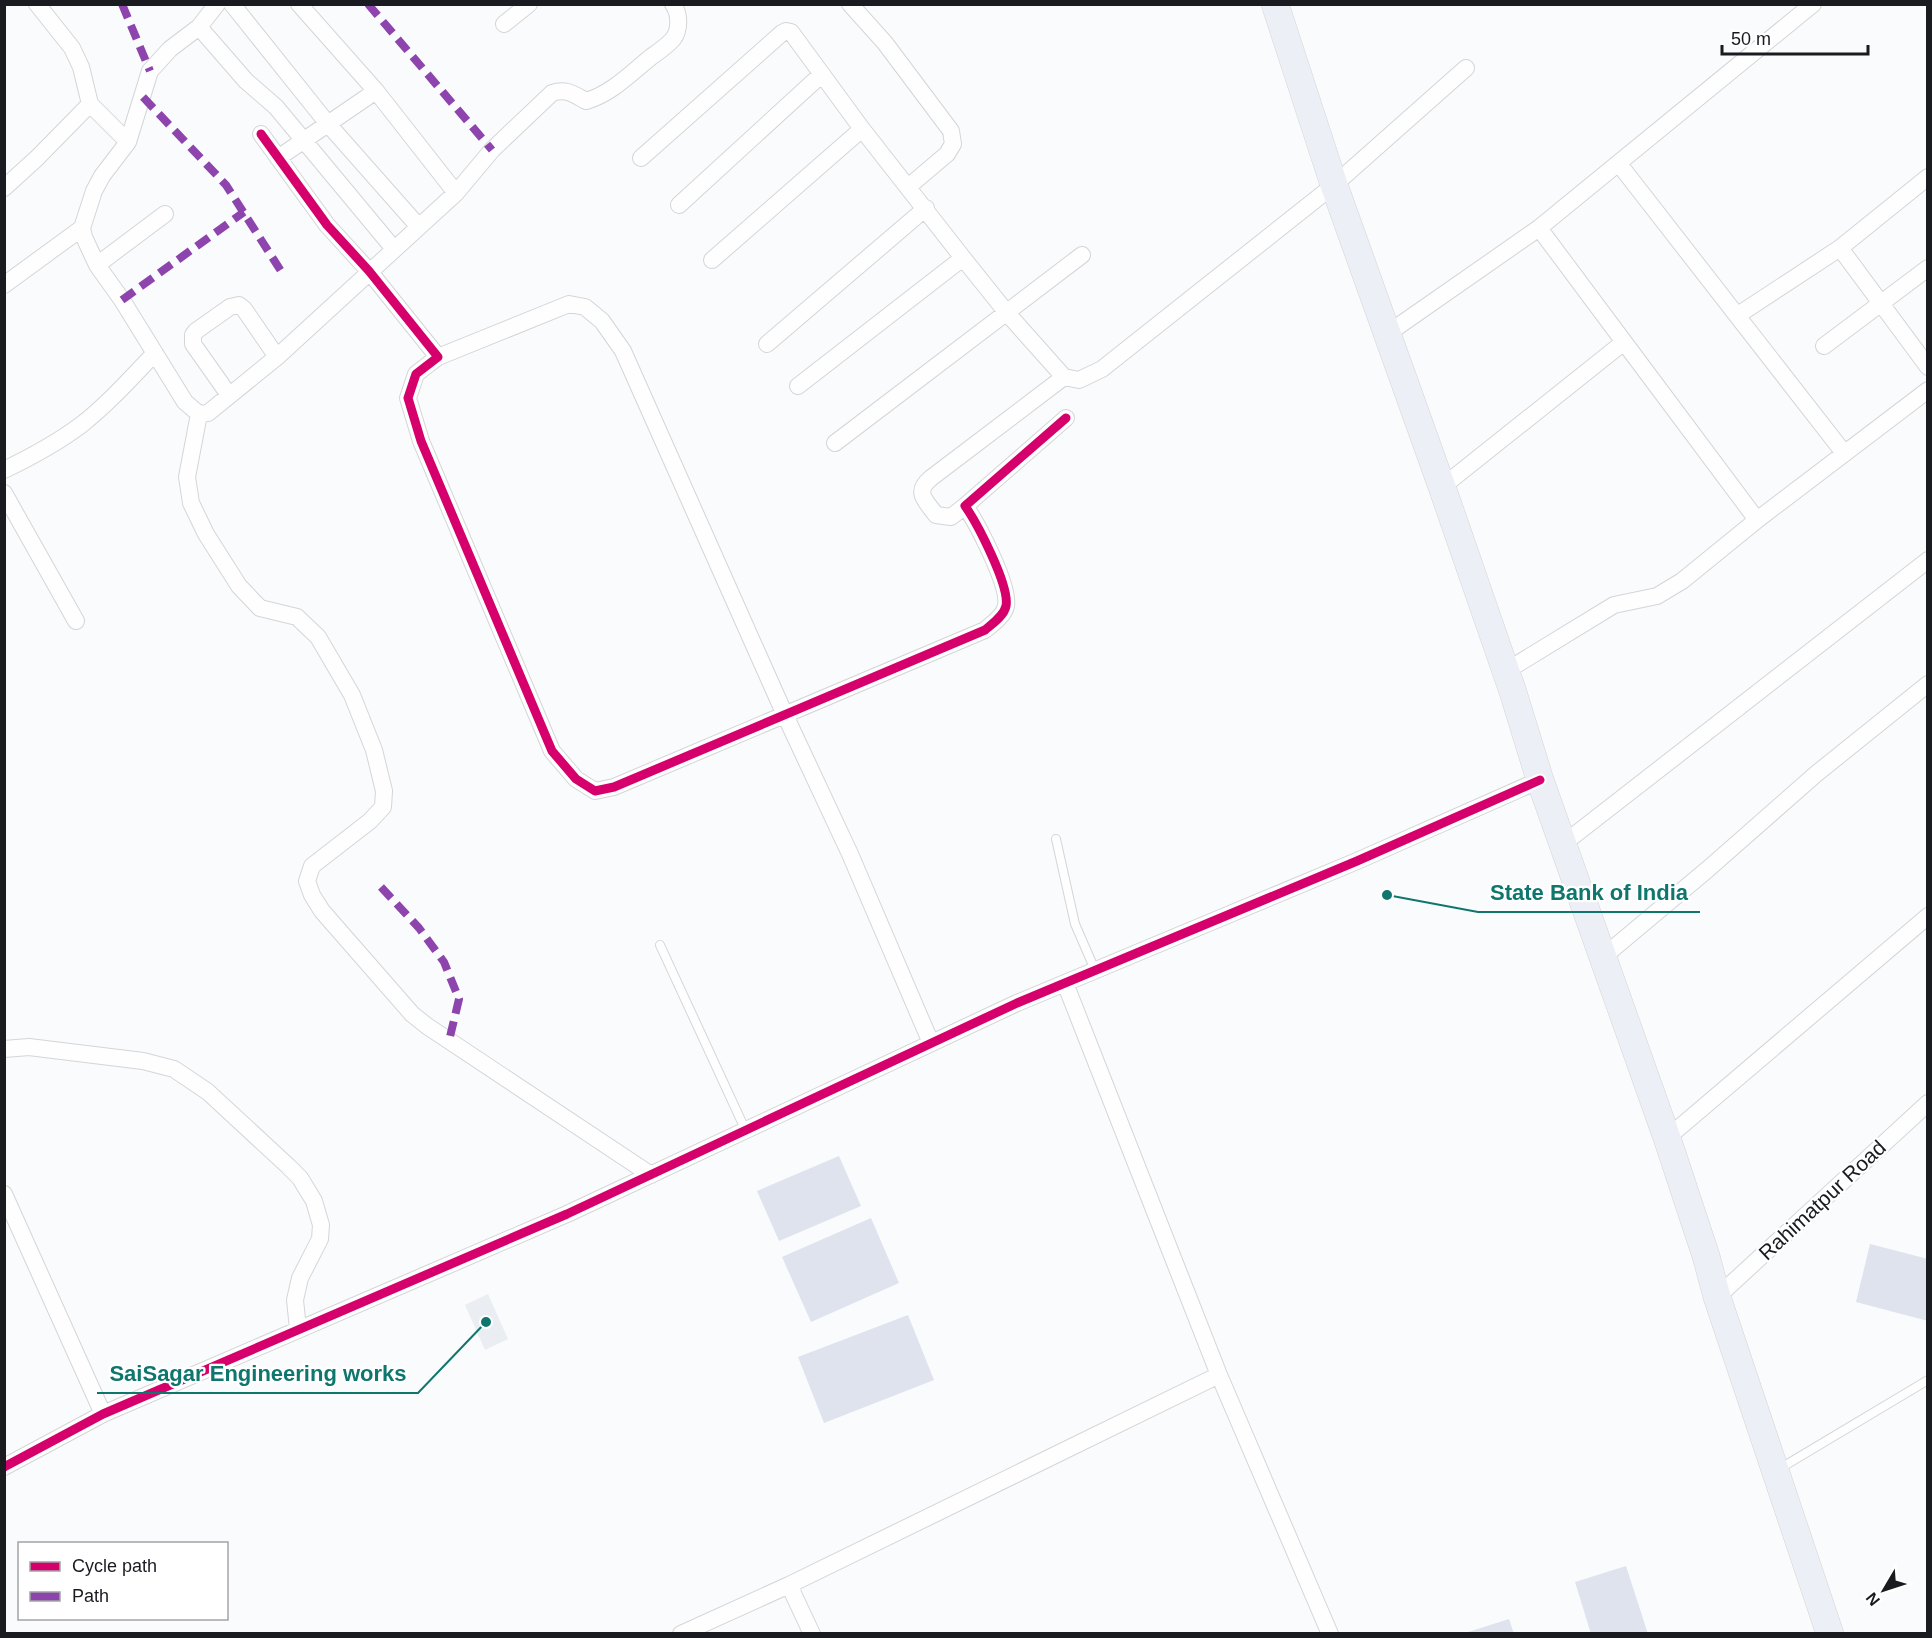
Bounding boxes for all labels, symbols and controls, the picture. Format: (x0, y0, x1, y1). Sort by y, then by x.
scale bar (1722, 18, 1868, 56)
text: 50 m (1731, 29, 1771, 49)
callout: State Bank of India (1478, 872, 1700, 912)
text: State Bank of India (1490, 880, 1689, 905)
street label: Rahimatpur Road (1754, 1135, 1890, 1265)
callout: SaiSagar Engineering works (97, 1353, 418, 1393)
text: SaiSagar Engineering works (109, 1361, 407, 1386)
legend (18, 1542, 228, 1620)
text: Cycle path (72, 1556, 157, 1576)
north arrow (1854, 1560, 1914, 1620)
text: Path (72, 1586, 109, 1606)
text: N (1862, 1589, 1883, 1609)

